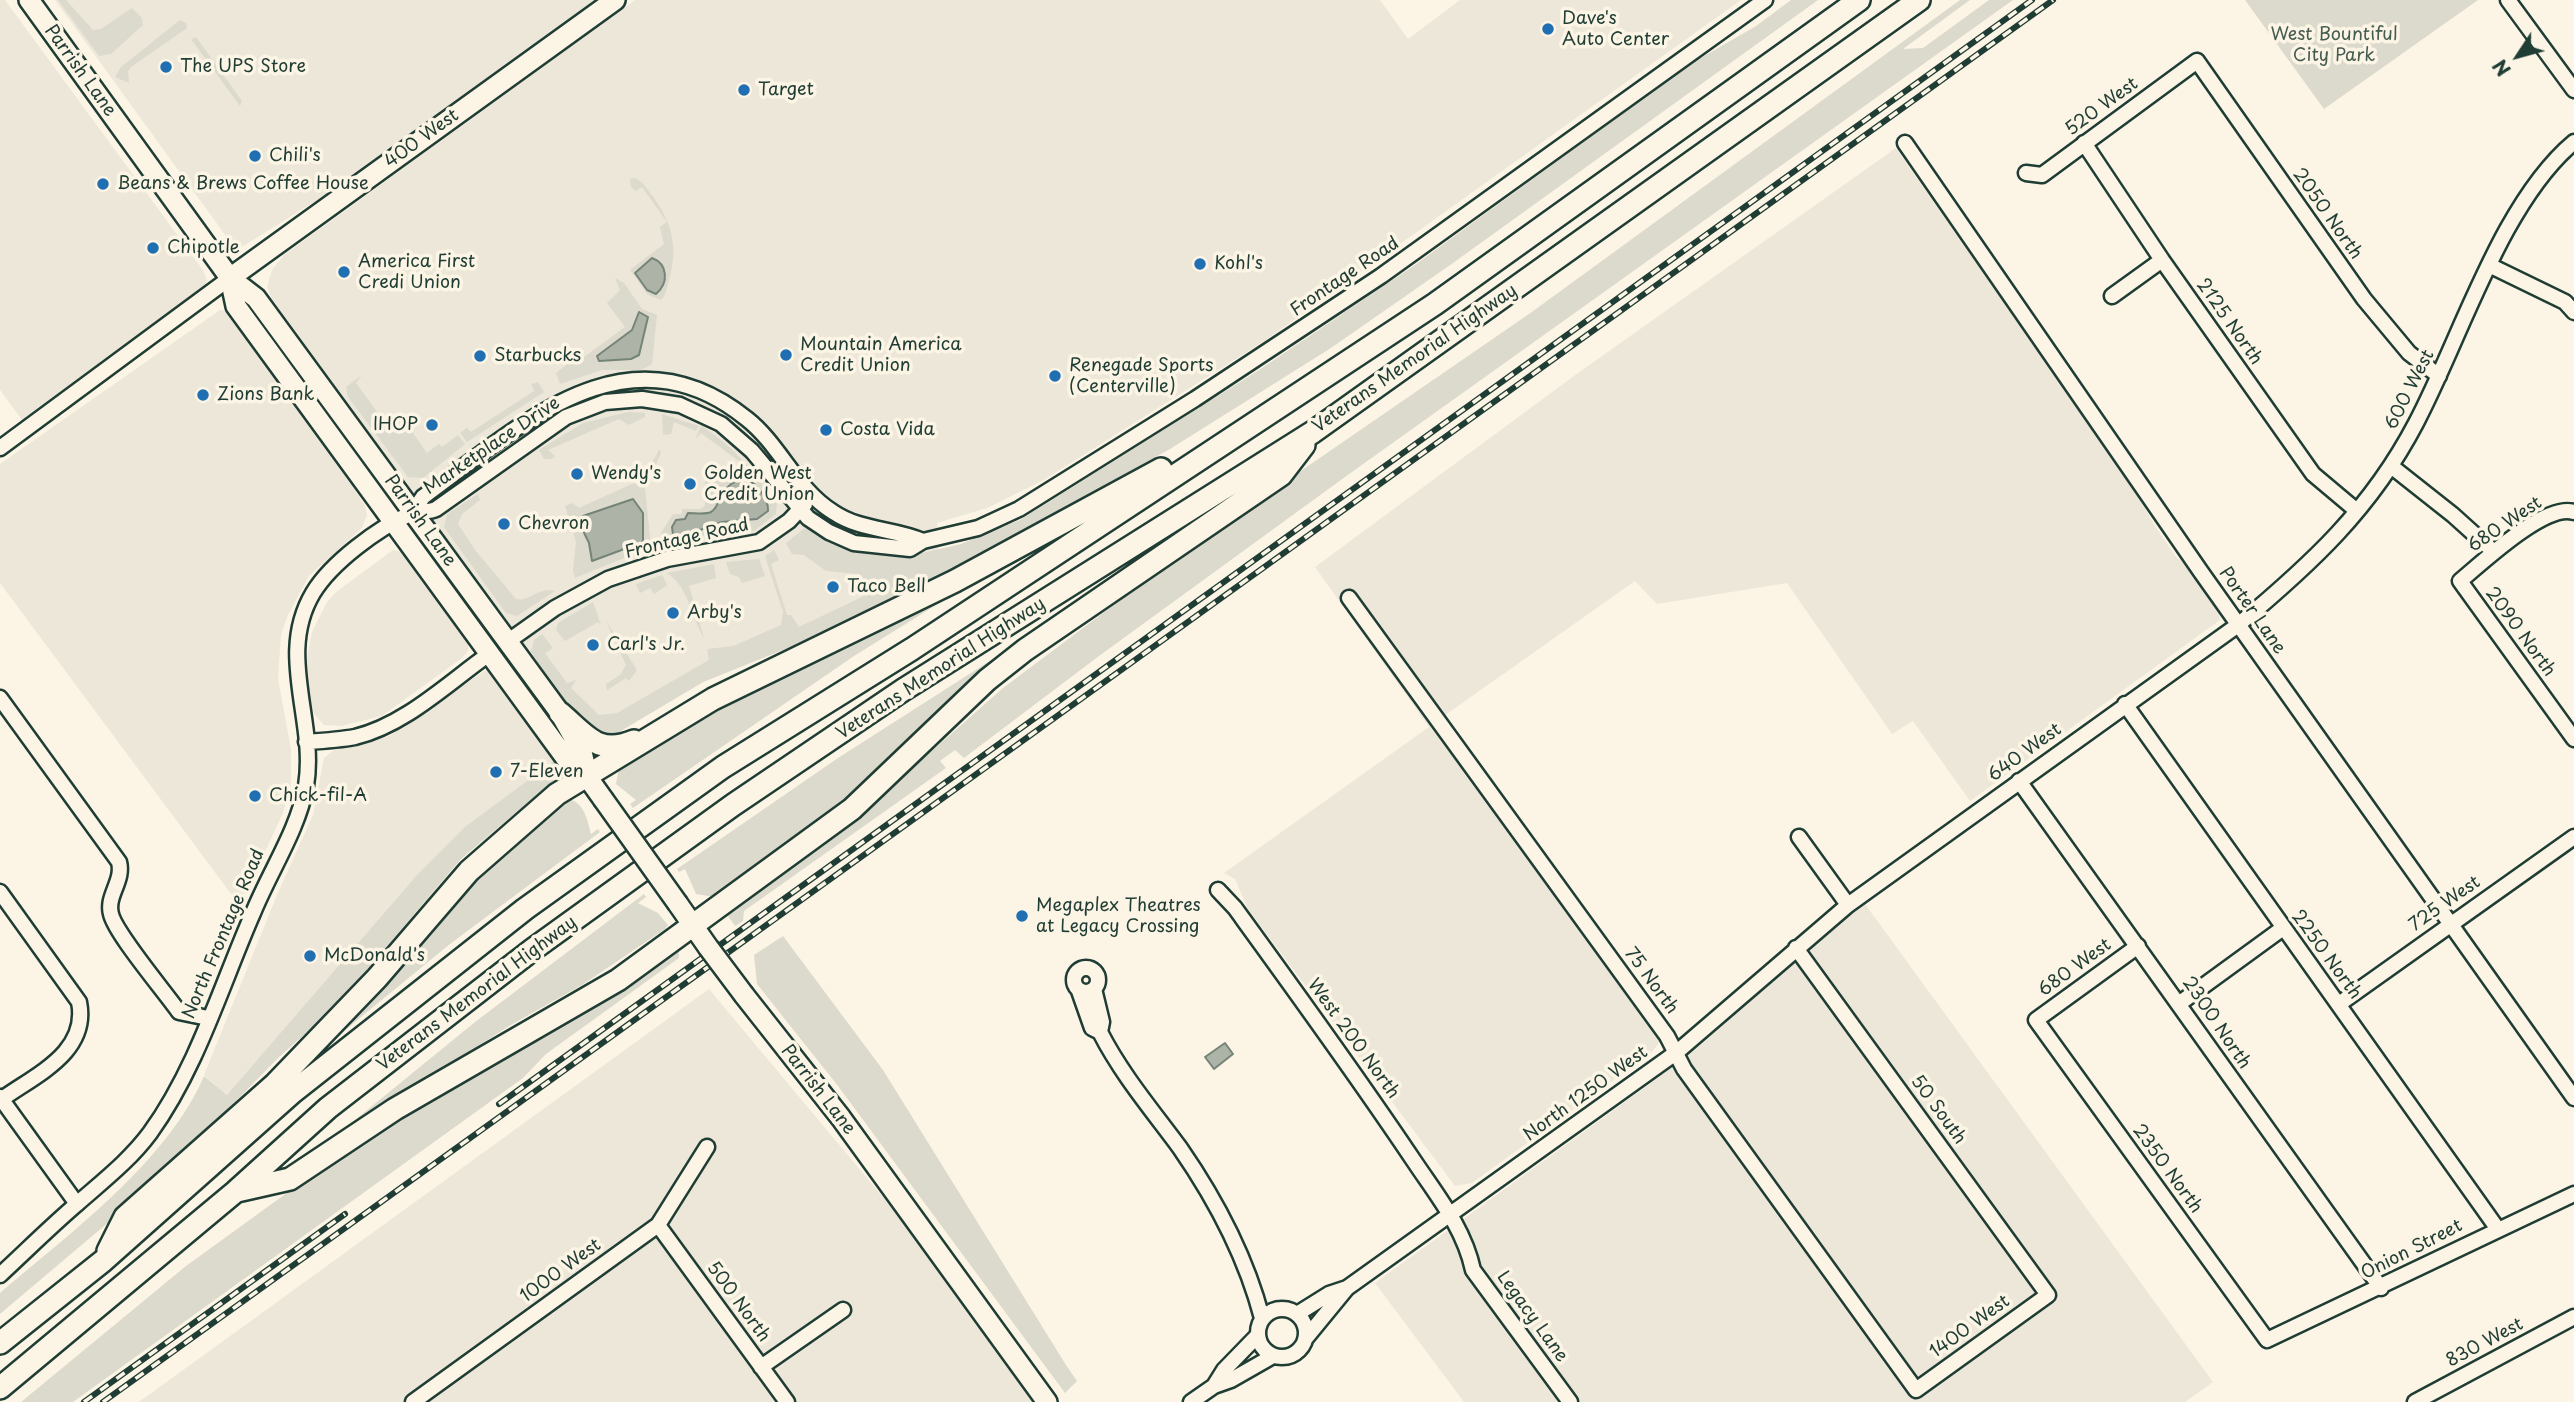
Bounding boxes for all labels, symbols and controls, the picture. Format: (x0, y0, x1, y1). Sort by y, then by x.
place label: Dave's Auto Center (1562, 8, 1669, 50)
street label: Parrish Lane (39, 21, 121, 121)
marker: Dave's Auto Center (1540, 21, 1556, 37)
north arrow (2483, 21, 2553, 91)
park label: West Bountiful City Park (2270, 24, 2398, 66)
text: N (2485, 54, 2517, 83)
place label: The UPS Store (180, 56, 306, 78)
marker: The UPS Store (158, 59, 174, 75)
street label: 520 West (2061, 73, 2143, 141)
place label: Target (758, 79, 814, 101)
marker: Target (736, 82, 752, 98)
street label: 400 West (381, 105, 463, 173)
place label: Chili's (269, 145, 321, 167)
marker: Chili's (247, 148, 263, 164)
street label: 2050 North (2288, 164, 2366, 264)
place label: Beans & Brews Coffee House (117, 173, 369, 195)
marker: Beans & Brews Coffee House (95, 176, 111, 192)
street label: Frontage Road (1287, 233, 1403, 321)
place label: Chipotle (167, 237, 240, 259)
marker: Chipotle (145, 240, 161, 256)
place label: America First Credi Union (358, 251, 475, 294)
place label: Kohl's (1214, 253, 1263, 275)
marker: Kohl's (1192, 256, 1208, 272)
marker: America First Credi Union (336, 264, 352, 280)
street label: 2125 North (2191, 275, 2267, 369)
street label: Veterans Memorial Highway (1309, 280, 1521, 438)
place label: Mountain America Credit Union (800, 334, 962, 376)
place label: Starbucks (494, 345, 581, 367)
street label: 600 West (2381, 346, 2439, 434)
marker: Mountain America Credit Union (778, 347, 794, 363)
marker: Starbucks (472, 348, 488, 364)
place label: Renegade Sports (Centerville) (1069, 355, 1214, 398)
marker: Renegade Sports (Centerville) (1047, 368, 1063, 384)
place label: Zions Bank (217, 384, 314, 406)
marker: Zions Bank (195, 387, 211, 403)
street label: Marketplace Drive (420, 392, 564, 500)
place label: IHOP (373, 414, 418, 436)
marker: IHOP (424, 417, 440, 433)
place label: Costa Vida (840, 419, 935, 441)
marker: Costa Vida (818, 422, 834, 438)
place label: Wendy's (591, 463, 661, 485)
place label: Golden West Credit Union (704, 463, 814, 505)
marker: Wendy's (569, 466, 585, 482)
street label: Parrish Lane (379, 471, 461, 571)
marker: Golden West Credit Union (682, 476, 698, 492)
street label: 680 West (2464, 492, 2546, 558)
place label: Chevron (518, 513, 590, 535)
street label: Frontage Road (623, 514, 751, 564)
marker: Chevron (496, 516, 512, 532)
street label: Porter Lane (2214, 563, 2290, 659)
place label: Taco Bell (847, 576, 926, 598)
marker: Taco Bell (825, 579, 841, 595)
street label: 2090 North (2480, 583, 2560, 681)
street label: Veterans Memorial Highway (833, 593, 1049, 745)
place label: Arby's (687, 602, 742, 624)
marker: Arby's (665, 605, 681, 621)
place label: Carl's Jr. (607, 634, 685, 656)
marker: Carl's Jr. (585, 637, 601, 653)
street label: 640 West (1984, 719, 2066, 787)
place label: 7-Eleven (510, 761, 584, 783)
marker: 7-Eleven (488, 764, 504, 780)
place label: Chick-fil-A (269, 785, 367, 807)
marker: Chick-fil-A (247, 788, 263, 804)
street label: North Frontage Road (178, 846, 270, 1022)
street label: 725 West (2405, 872, 2485, 936)
place label: Megaplex Theatres at Legacy Crossing (1036, 895, 1201, 937)
street label: 2250 North (2286, 906, 2366, 1004)
marker: Megaplex Theatres at Legacy Crossing (1014, 908, 1030, 924)
street label: Veterans Memorial Highway (373, 912, 581, 1076)
street label: 680 West (2034, 934, 2116, 1002)
street label: 75 North (1620, 943, 1682, 1019)
place label: McDonald's (324, 945, 425, 967)
marker: McDonald's (302, 948, 318, 964)
street label: 2300 North (2177, 973, 2255, 1073)
street label: West 200 North (1302, 975, 1404, 1103)
street label: Parrish Lane (776, 1041, 860, 1139)
street label: North 1250 West (1520, 1042, 1652, 1146)
street label: 50 South (1906, 1071, 1970, 1149)
street label: 2350 North (2128, 1120, 2206, 1218)
street label: Onion Street (2358, 1215, 2466, 1285)
street label: 1000 West (516, 1234, 606, 1308)
street label: 500 North (702, 1258, 774, 1346)
street label: Legacy Lane (1492, 1267, 1572, 1367)
street label: 1400 West (1926, 1291, 2014, 1363)
street label: 830 West (2443, 1314, 2527, 1372)

